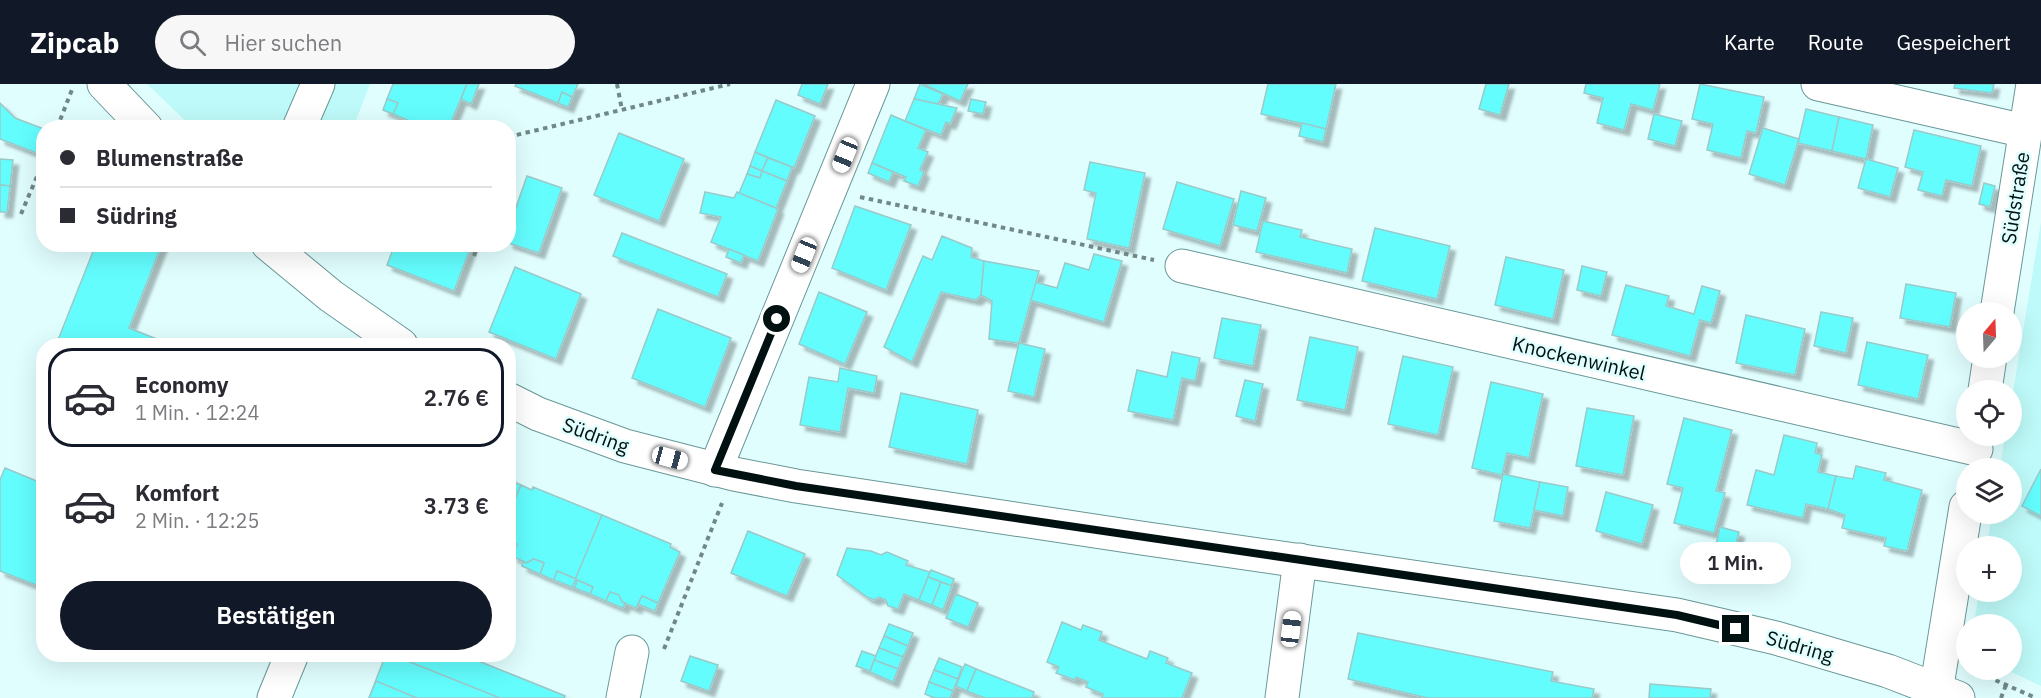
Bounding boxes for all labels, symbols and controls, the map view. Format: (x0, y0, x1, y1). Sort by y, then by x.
search box (155, 15, 575, 69)
text: Zipcab (30, 24, 119, 61)
icon: search (176, 26, 209, 59)
text: Hier suchen (224, 28, 342, 57)
text: Karte (1724, 28, 1775, 56)
text: Route (1808, 28, 1864, 56)
text: Gespeichert (1897, 28, 2011, 56)
car (830, 135, 860, 175)
text: Blumenstraße (96, 143, 244, 172)
street label: Südstraße (1994, 150, 2036, 246)
text: Südring (96, 201, 177, 230)
car (789, 235, 819, 275)
north arrow (1956, 302, 2022, 368)
map controls (1956, 302, 2022, 680)
route start (763, 305, 790, 332)
street label: Knockenwinkel (1510, 330, 1648, 386)
text: Economy (135, 370, 229, 399)
icon: car (63, 371, 117, 425)
button: locate (1956, 380, 2022, 446)
text: 2.76 € (424, 383, 489, 412)
text: 1 Min. · 12:24 (135, 399, 260, 426)
street label: Südring (559, 411, 633, 460)
car (650, 445, 690, 471)
button: layers (1956, 458, 2022, 524)
text: Komfort (135, 478, 220, 507)
icon: car (63, 479, 117, 533)
text: 3.73 € (424, 491, 489, 520)
text: 2 Min. · 12:25 (135, 507, 260, 534)
button: + (1956, 536, 2022, 602)
callout: 1 Min. (1680, 542, 1792, 584)
text: 1 Min. (1707, 549, 1764, 576)
button: Bestätigen (60, 581, 492, 650)
car (1280, 610, 1302, 648)
button: − (1956, 614, 2022, 680)
route end (1722, 615, 1749, 642)
street label: Südring (1763, 624, 1837, 669)

